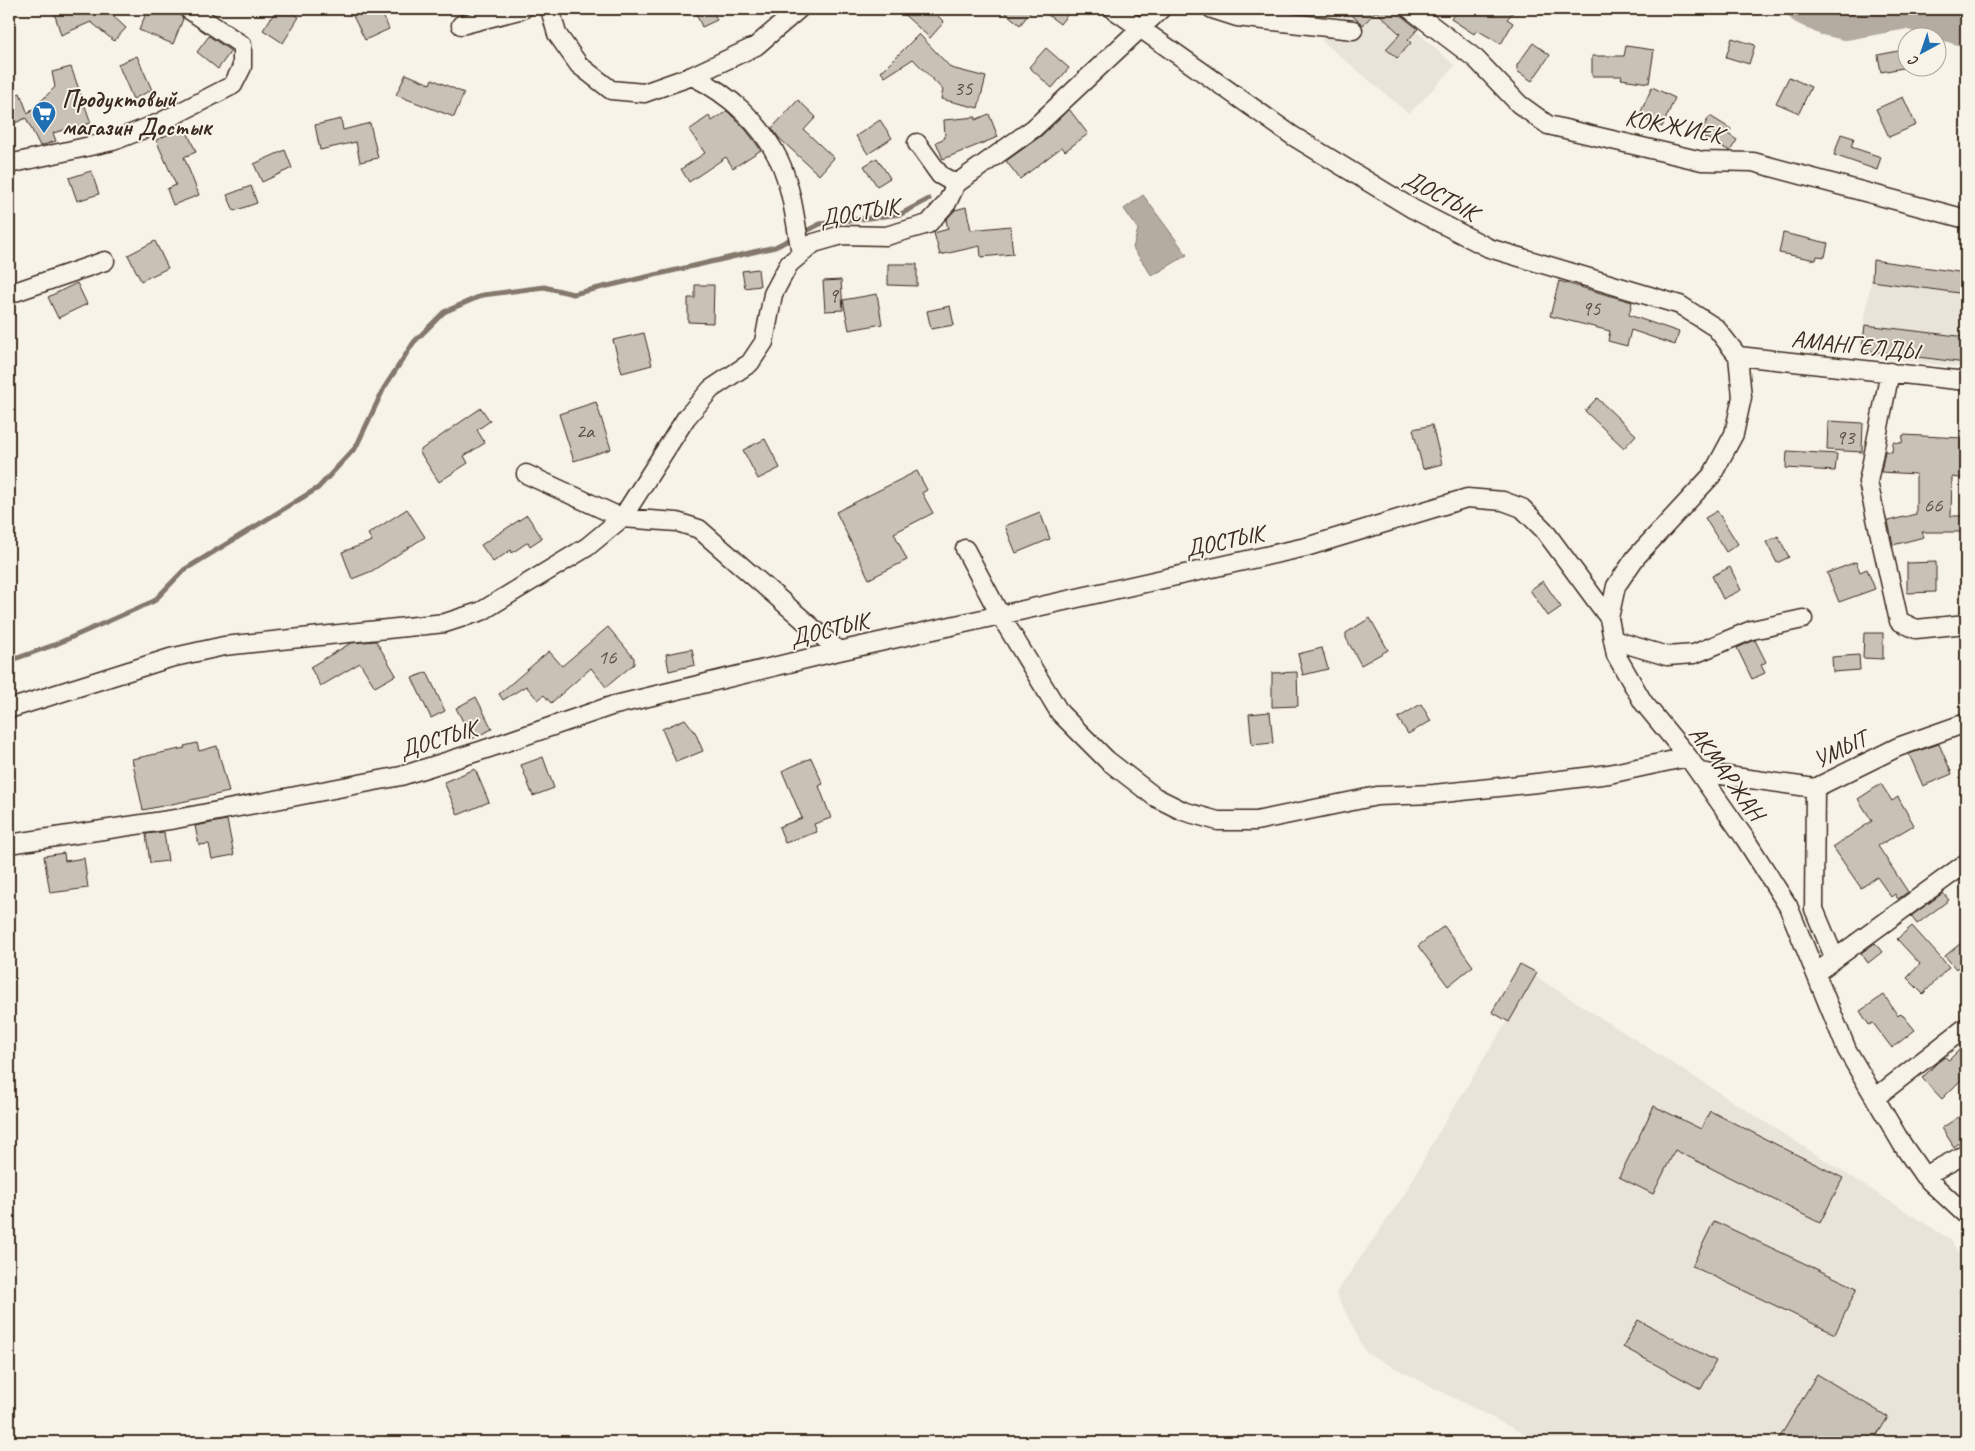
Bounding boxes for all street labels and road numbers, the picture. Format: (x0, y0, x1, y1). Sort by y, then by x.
street label: КОКЖИЕК (1623, 102, 1730, 151)
street label: ДОСТЫК (1399, 163, 1488, 230)
street label: ДОСТЫК (817, 190, 906, 233)
street label: АМАНГЕЛДЫ (1790, 323, 1924, 367)
street label: ДОСТЫК (1182, 517, 1271, 564)
street label: ДОСТЫК (787, 604, 876, 653)
street label: ДОСТЫК (396, 712, 485, 765)
street label: АКМАРЖАН (1683, 720, 1773, 829)
street label: УМЫТ (1808, 721, 1876, 775)

